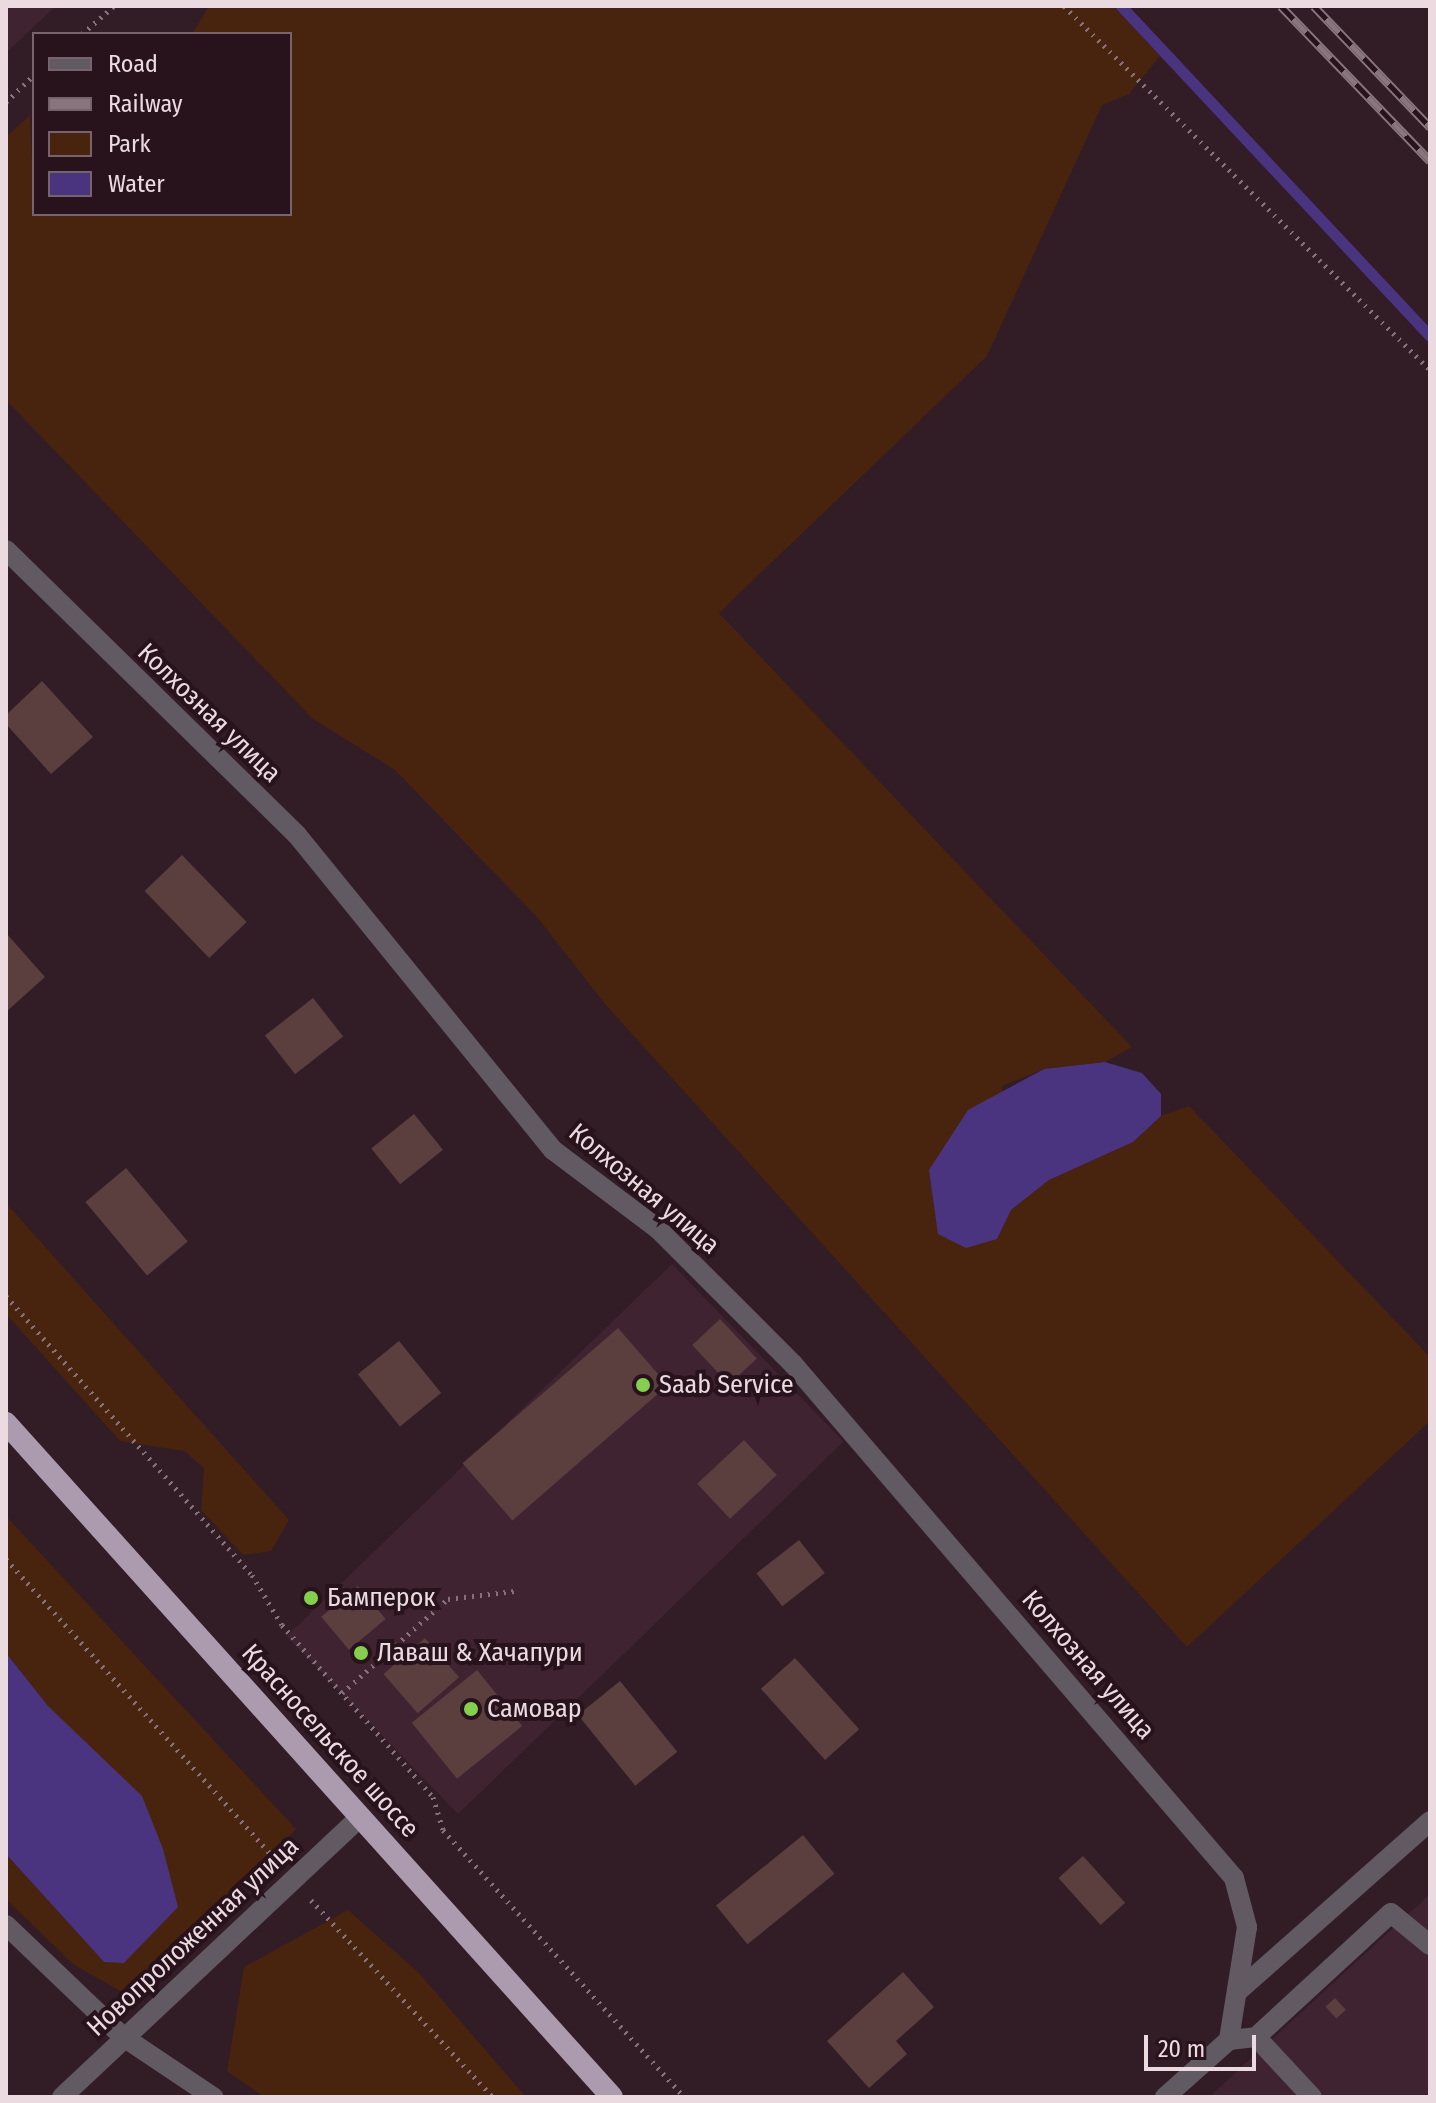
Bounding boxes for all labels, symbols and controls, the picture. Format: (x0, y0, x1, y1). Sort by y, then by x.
legend (32, 32, 292, 216)
text: Road (108, 50, 158, 78)
text: Railway (108, 90, 183, 118)
text: Park (108, 130, 151, 158)
text: Water (108, 170, 165, 198)
street label: Колхозная улица (131, 637, 287, 789)
street label: Колхозная улица (562, 1117, 726, 1261)
place label: Saab Service (659, 1369, 794, 1401)
marker: Saab Service (634, 1376, 652, 1394)
place label: Бамперок (327, 1582, 436, 1614)
street label: Колхозная улица (1015, 1584, 1161, 1746)
marker: Бамперок (302, 1589, 320, 1607)
place label: Лаваш & Хачапури (377, 1637, 583, 1669)
street label: Красносельское шоссе (235, 1638, 425, 1844)
marker: Лаваш & Хачапури (352, 1644, 370, 1662)
place label: Самовар (487, 1693, 582, 1725)
marker: Самовар (462, 1700, 480, 1718)
street label: Новопроложенная улица (81, 1831, 305, 2043)
scale bar (1148, 2019, 1260, 2069)
text: 20 m (1158, 2035, 1205, 2063)

